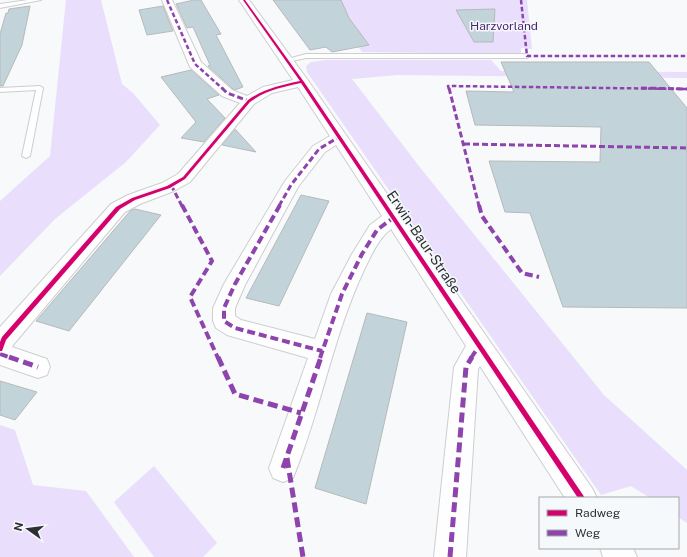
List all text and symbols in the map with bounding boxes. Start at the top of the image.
park label: Harzvorland [470,19,538,33]
street label: Erwin-Baur-Straße [384,187,464,297]
legend [539,497,679,549]
text: Radweg [575,506,620,520]
north arrow [8,509,48,549]
text: N [11,521,25,532]
text: Weg [575,526,600,540]

